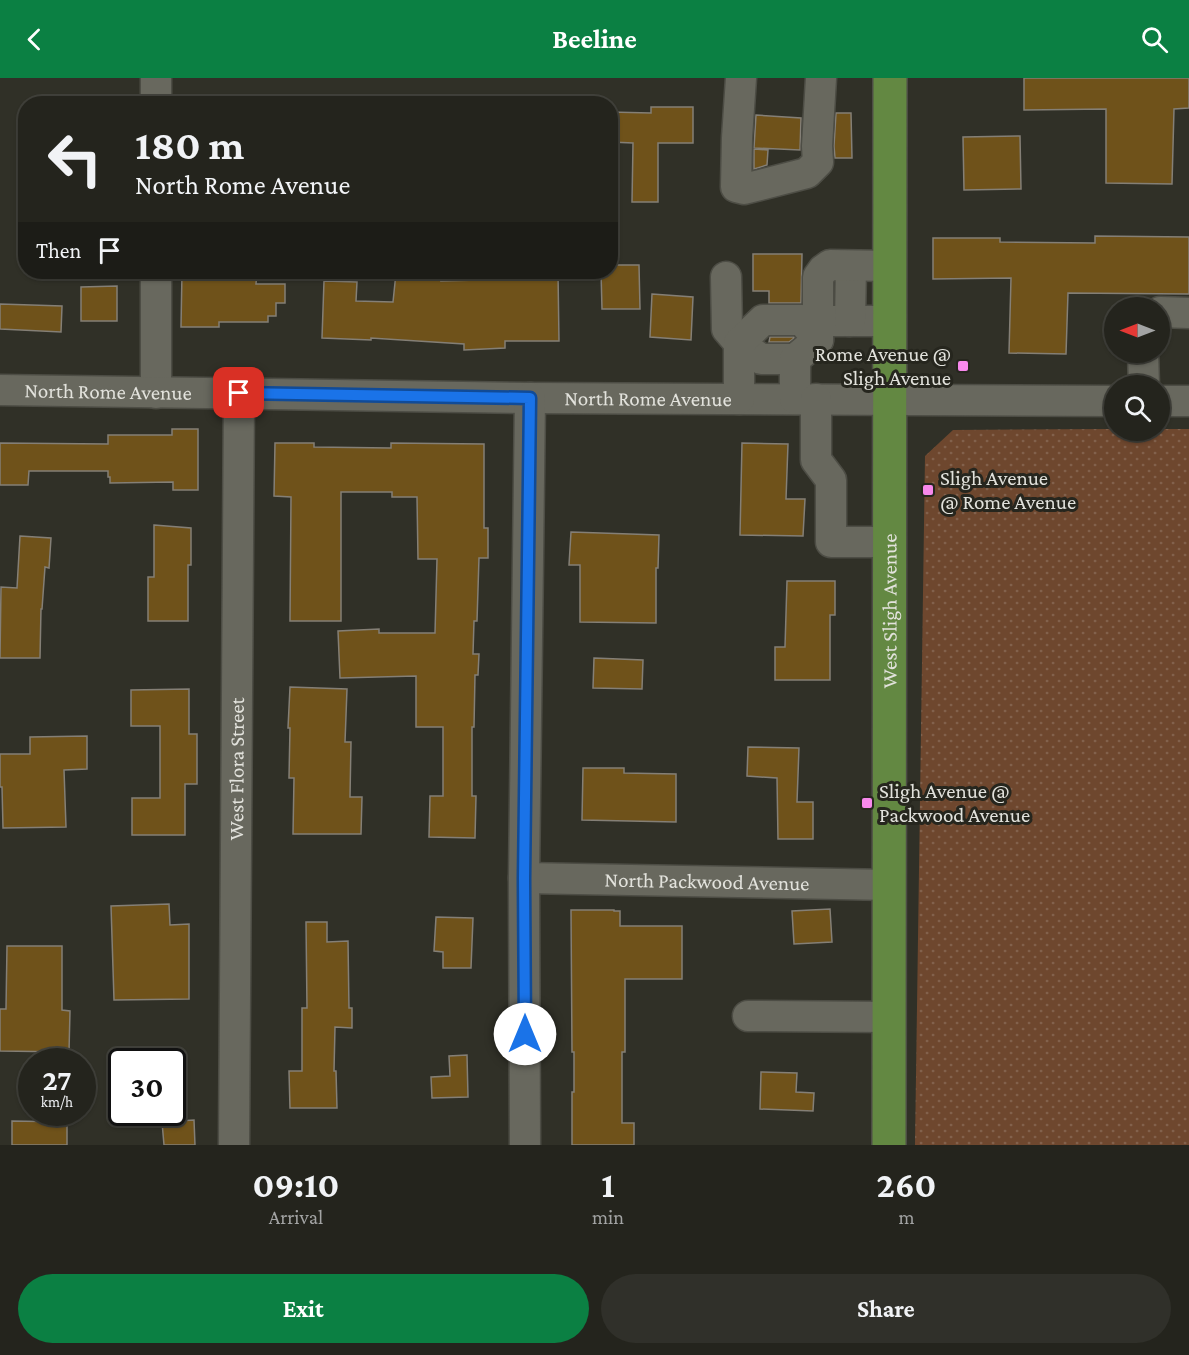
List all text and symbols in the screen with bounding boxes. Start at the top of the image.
icon: back [18,23,51,56]
icon: search [1138,23,1171,56]
text: Beeline [552,24,637,54]
icon: left [36,120,114,198]
text: 180 m [135,121,244,168]
text: North Rome Avenue [135,170,350,200]
icon: arrive [93,234,126,267]
text: Then [36,238,81,263]
north arrow [1104,297,1170,363]
map controls [1104,297,1170,441]
place label: Rome Avenue @ Sligh Avenue [815,342,951,390]
marker: Rome Avenue @ Sligh Avenue [956,359,970,373]
pin [213,367,264,418]
button: search [1104,375,1170,441]
icon: arrive [222,376,255,409]
street label: North Rome Avenue [24,378,192,405]
street label: North Rome Avenue [564,386,732,411]
place label: Sligh Avenue @ Rome Avenue [940,466,1076,514]
marker: Sligh Avenue @ Rome Avenue [921,483,935,497]
street label: West Sligh Avenue [877,534,902,688]
street label: West Flora Street [224,696,249,841]
place label: Sligh Avenue @ Packwood Avenue [879,779,1030,827]
marker: Sligh Avenue @ Packwood Avenue [860,796,874,810]
street label: North Packwood Avenue [604,868,810,895]
position arrow [493,1002,557,1066]
speed limit sign: 30 [108,1048,186,1126]
text: 27 [42,1063,72,1096]
text: km/h [41,1094,73,1110]
text: 09:10 [253,1165,339,1205]
text: 1 [601,1165,615,1205]
text: 260 [877,1165,936,1205]
text: Arrival [269,1206,323,1228]
text: min [592,1206,624,1228]
text: m [898,1206,915,1228]
button: Exit [18,1274,589,1343]
button: Share [601,1274,1171,1343]

